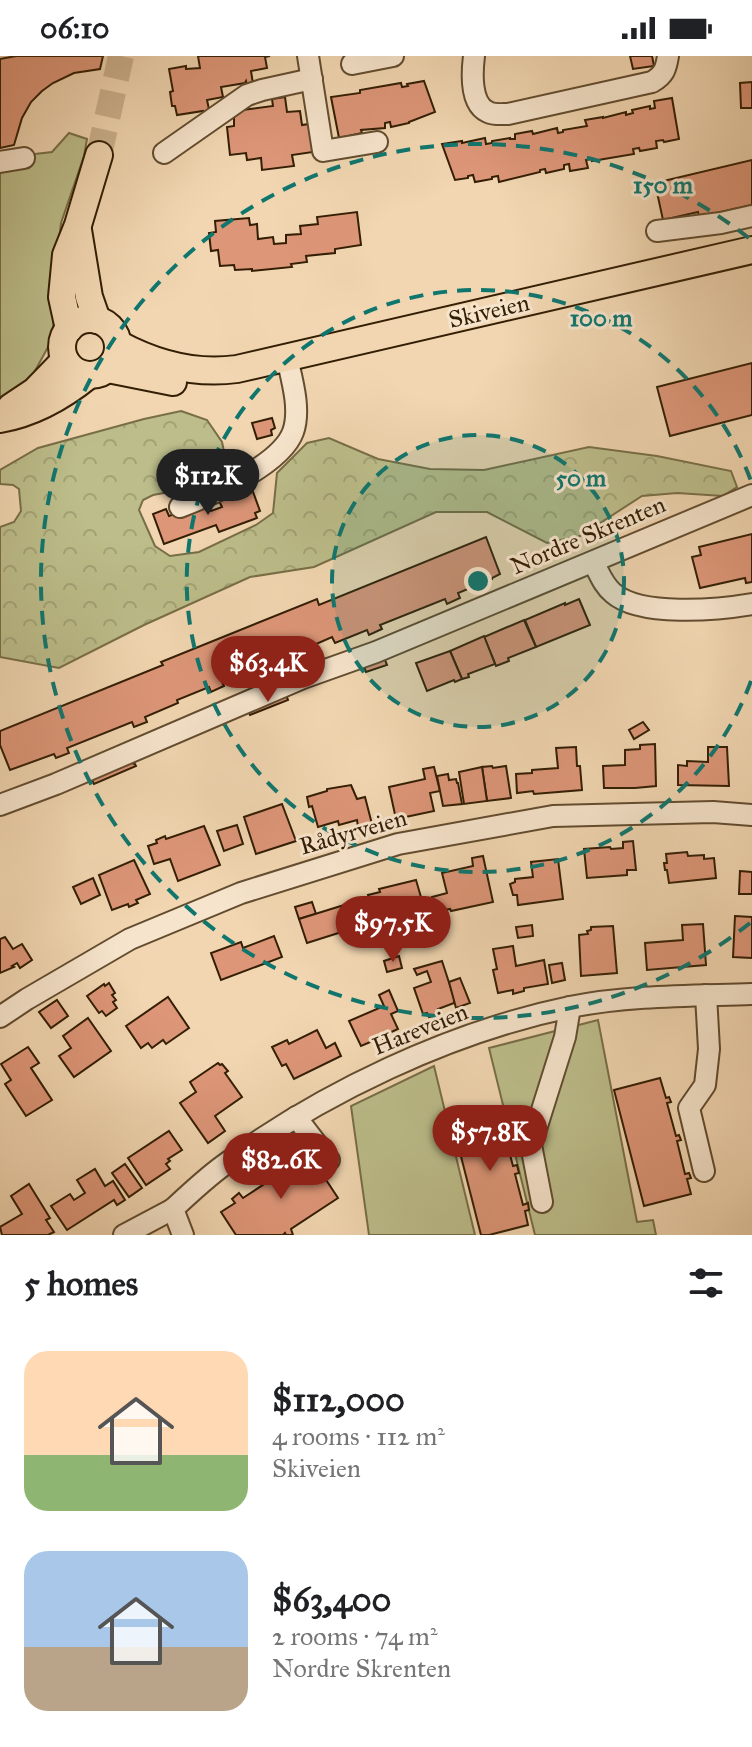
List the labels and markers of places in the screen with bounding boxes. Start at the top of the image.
pin: $112K [152,449,264,517]
centre of rings [464,567,492,595]
pin: $63.4K [203,636,333,704]
pin: $97.5K [328,896,458,964]
pin: $57.8K [425,1105,555,1173]
pin: $82.6K [216,1133,346,1201]

